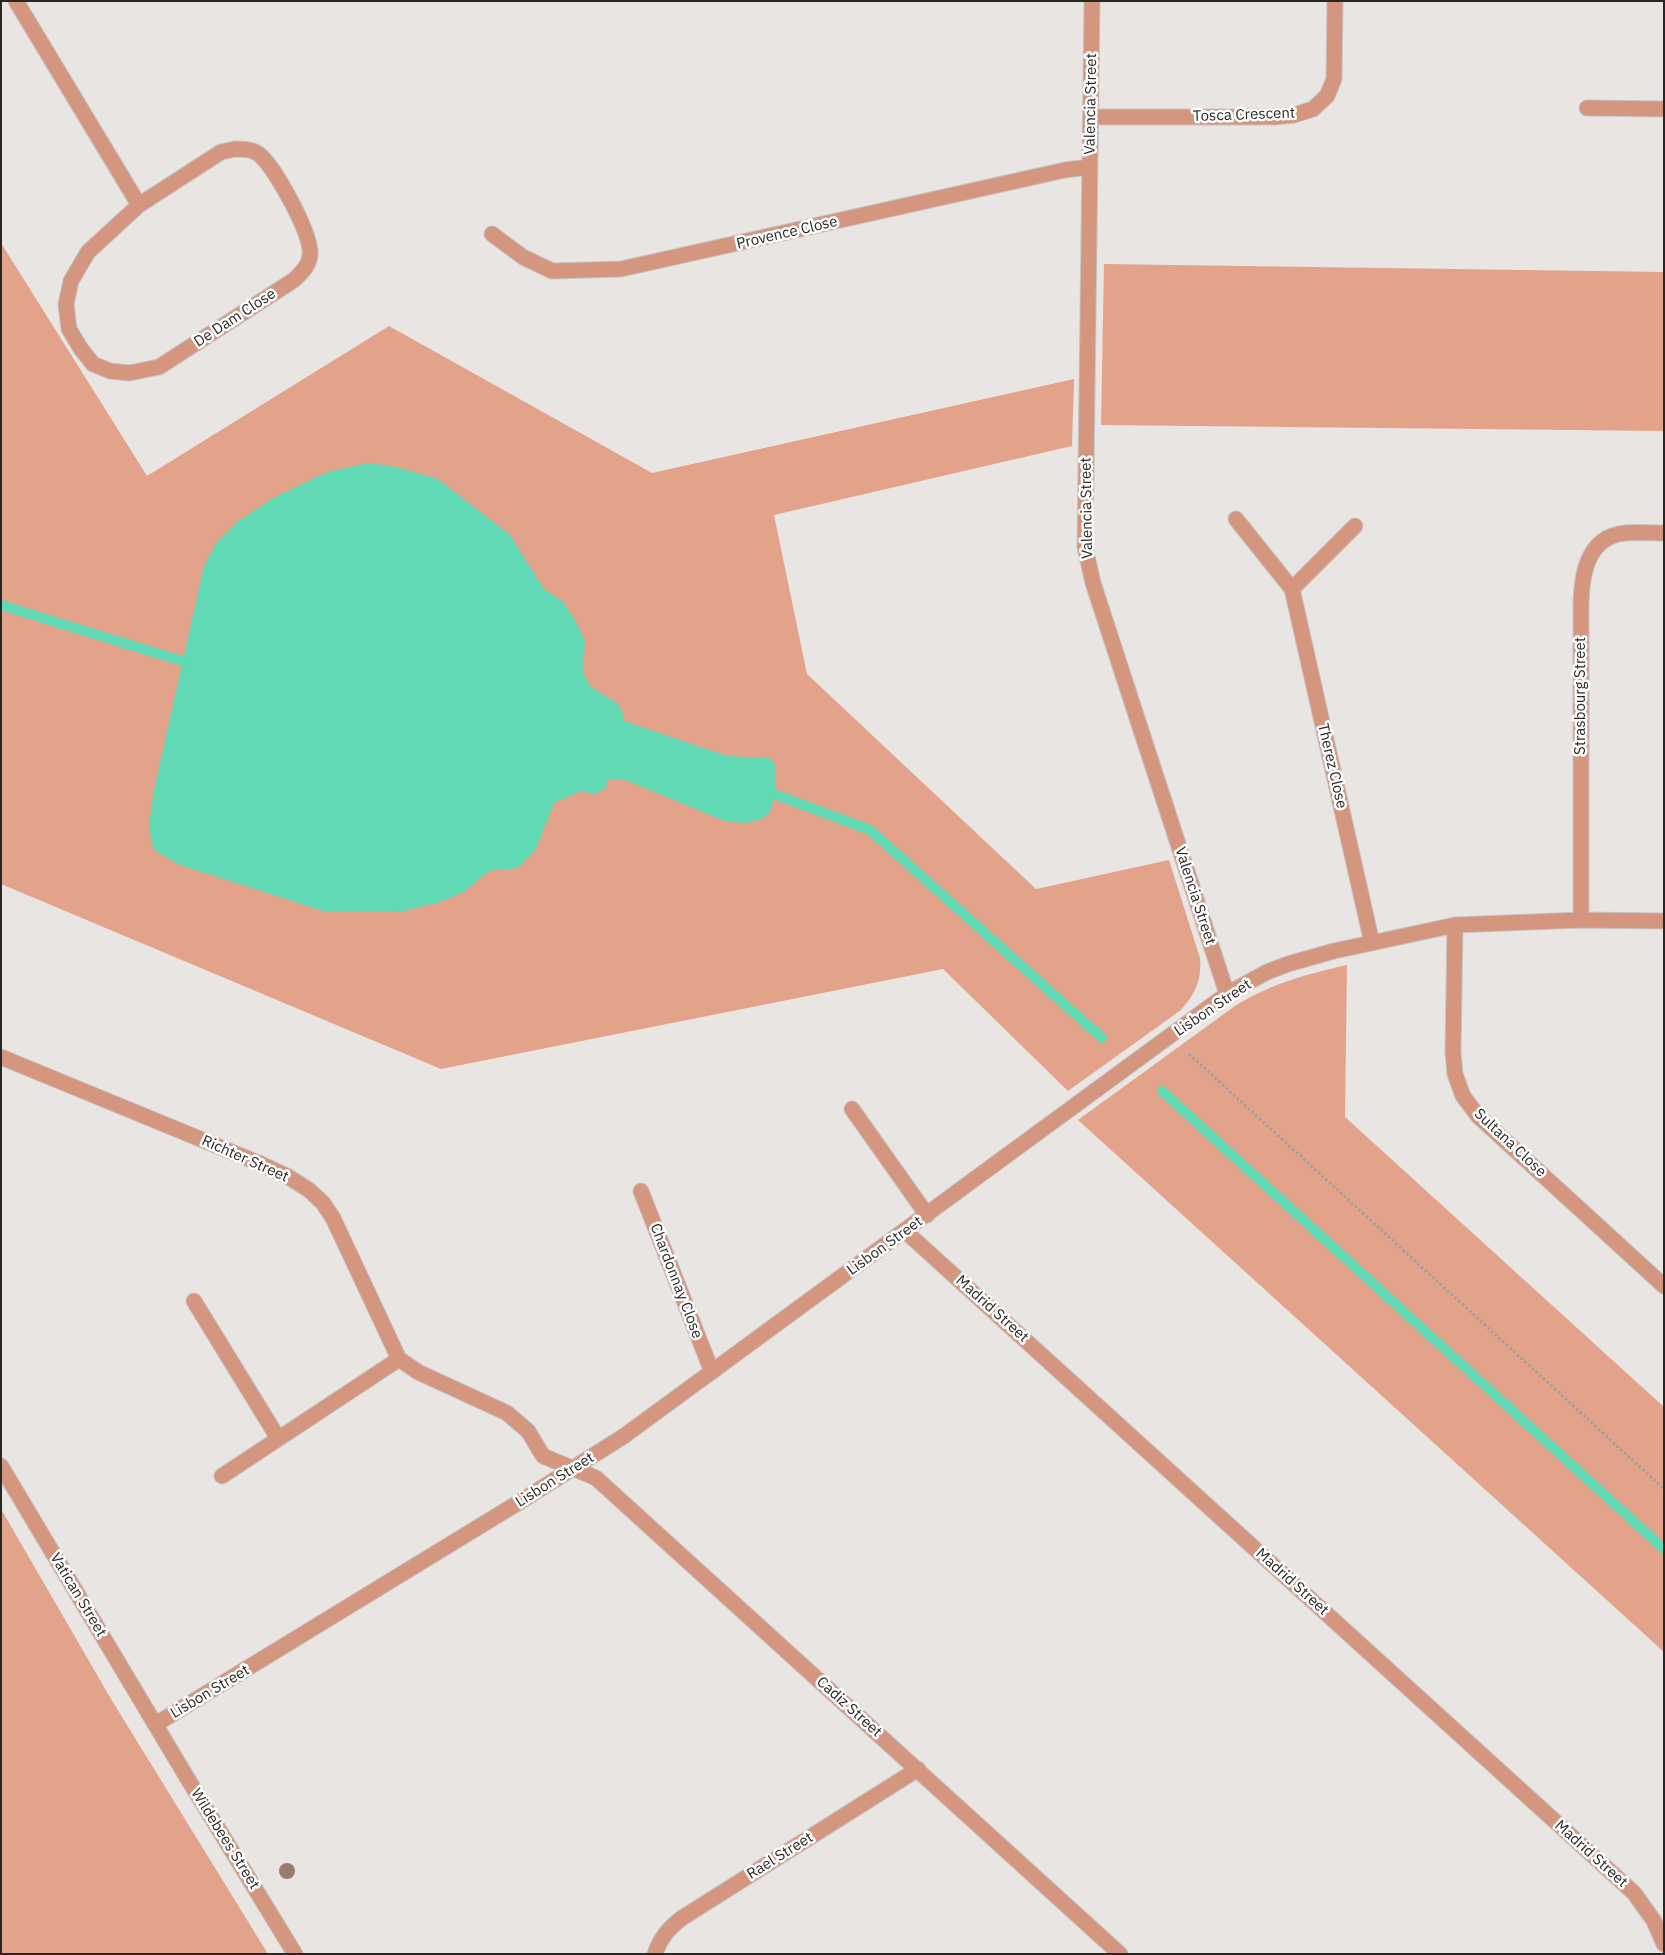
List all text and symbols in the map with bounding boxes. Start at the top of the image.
street label: Valencia Street [1081,53,1101,155]
street label: Tosca Crescent [1193,104,1295,126]
street label: Provence Close [735,213,839,253]
street label: De Dam Close [191,285,279,351]
street label: Valencia Street [1077,457,1097,559]
street label: Strasbourg Street [1572,637,1590,755]
street label: Therez Close [1313,722,1351,810]
street label: Valencia Street [1171,845,1219,947]
street label: Lisbon Street [1171,976,1255,1040]
street label: Sultana Close [1470,1105,1550,1181]
street label: Richter Street [199,1132,291,1186]
street label: Lisbon Street [844,1213,926,1279]
street label: Chardonnay Close [646,1221,706,1341]
street label: Madrid Street [952,1272,1032,1346]
street label: Lisbon Street [513,1449,597,1511]
street label: Madrid Street [1252,1545,1332,1619]
street label: Vatican Street [46,1550,110,1640]
street label: Lisbon Street [167,1661,253,1723]
street label: Cadiz Street [813,1673,885,1741]
street label: Wildebees Street [187,1785,263,1893]
street label: Madrid Street [1551,1817,1631,1891]
street label: Rael Street [744,1829,816,1883]

